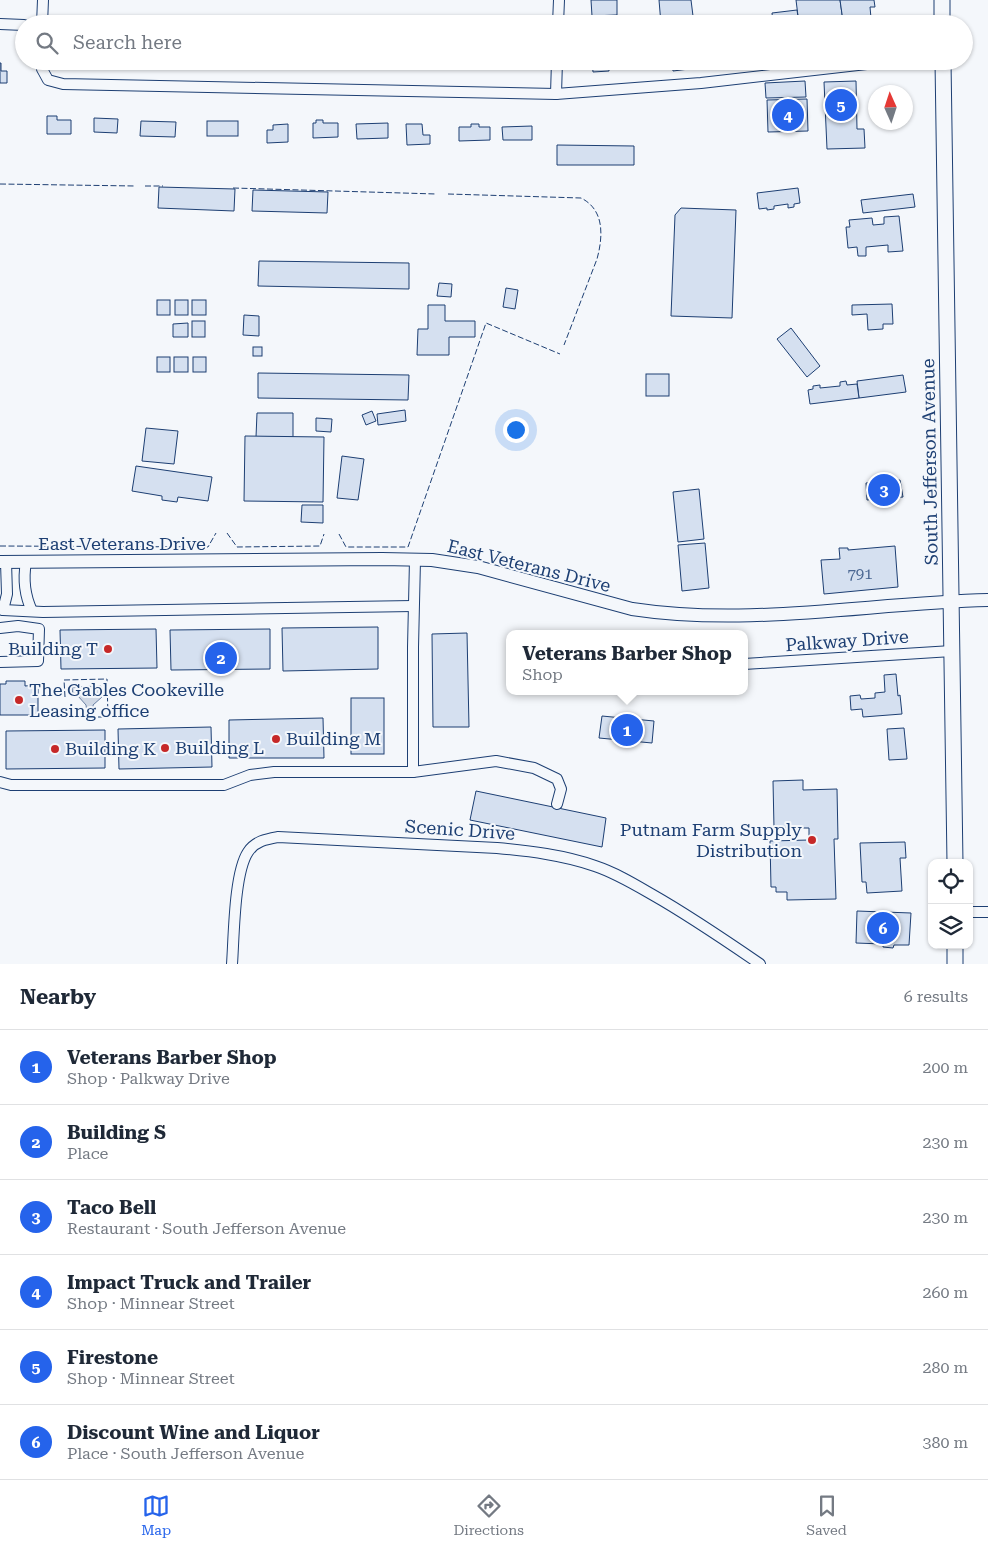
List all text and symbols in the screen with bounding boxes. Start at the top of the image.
search box [15,15,973,70]
icon: search [33,29,61,57]
text: Search here [73,31,182,54]
north arrow [868,85,913,130]
pin: 5 [825,86,857,124]
pin: 4 [772,96,804,134]
street label: South Jefferson Avenue [917,358,942,566]
your location [503,417,529,443]
pin: 3 [868,471,900,509]
street label: East Veterans Drive [38,533,206,554]
street label: East Veterans Drive [445,535,613,596]
house number: 791 [847,565,873,583]
street label: Palkway Drive [785,626,910,655]
popup [506,630,748,695]
place label: Building T [8,638,98,659]
pin: 2 [205,639,237,677]
text: Veterans Barber Shop [522,642,732,665]
marker: Building T [102,643,114,655]
text: Shop [522,665,563,684]
place label: The Gables Cookeville Leasing office [29,679,224,721]
marker: The Gables Cookeville Leasing office [13,694,25,706]
pin: 1 [611,711,643,749]
place label: Building M [286,728,381,749]
marker: Building M [270,733,282,745]
place label: Building L [175,737,264,758]
place label: Building K [65,738,156,759]
marker: Building L [159,742,171,754]
marker: Building K [49,743,61,755]
street label: Scenic Drive [404,815,516,844]
place label: Putnam Farm Supply Distribution [620,819,802,861]
marker: Putnam Farm Supply Distribution [806,834,818,846]
map controls [928,859,973,949]
button: locate [928,859,973,904]
button: layers [928,904,973,949]
pin: 6 [867,909,899,947]
text: Nearby [20,985,96,1009]
text: 6 results [904,987,968,1006]
text: Veterans Barber Shop [67,1046,277,1069]
text: 1 [32,1058,40,1077]
text: 200 m [922,1058,968,1077]
text: Shop · Palkway Drive [67,1069,230,1088]
text: Building S [67,1121,166,1144]
text: 2 [32,1133,40,1152]
text: 230 m [922,1133,968,1152]
text: Place [67,1144,108,1163]
text: Taco Bell [67,1196,156,1219]
text: 3 [32,1208,40,1227]
text: 230 m [922,1208,968,1227]
text: Restaurant · South Jefferson Avenue [67,1219,346,1238]
text: Impact Truck and Trailer [67,1271,311,1294]
text: 4 [32,1283,40,1302]
text: 260 m [922,1283,968,1302]
text: Shop · Minnear Street [67,1294,235,1313]
text: Firestone [67,1346,158,1369]
text: 5 [32,1358,40,1377]
text: 280 m [922,1358,968,1377]
text: Shop · Minnear Street [67,1369,235,1388]
text: Discount Wine and Liquor [67,1421,320,1444]
text: 6 [32,1433,40,1452]
text: 380 m [922,1433,968,1452]
text: Place · South Jefferson Avenue [67,1444,304,1463]
tab: Map [141,1492,171,1538]
tab: Directions [453,1492,524,1538]
tab: Saved [806,1492,847,1538]

